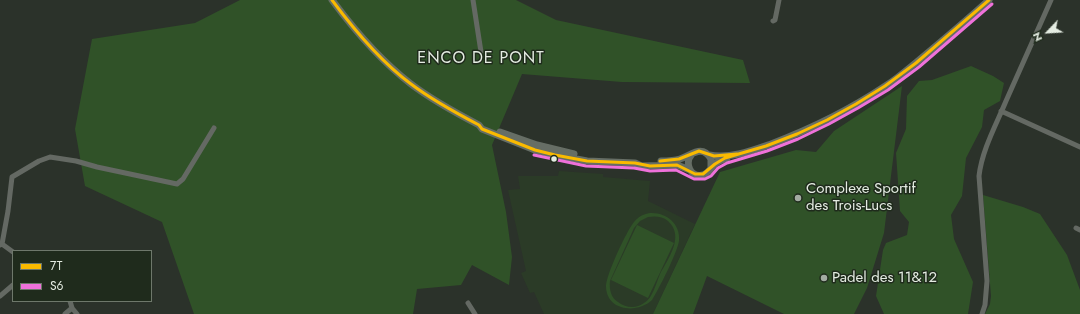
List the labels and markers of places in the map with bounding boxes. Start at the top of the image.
unlabelled marker [549,154,559,164]
place label: Complexe Sportif des Trois-Lucs [806,180,916,215]
marker: Complexe Sportif des Trois-Lucs [793,193,803,203]
place label: Padel des 11&12 [832,269,937,287]
marker: Padel des 11&12 [819,273,829,283]

